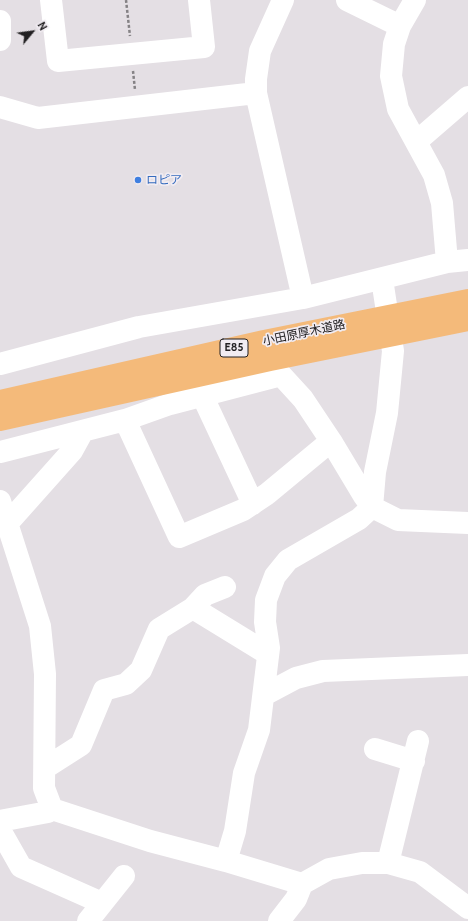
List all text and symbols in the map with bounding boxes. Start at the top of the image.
north arrow [12,12,52,52]
text: N [34,19,51,33]
place label: ロピア [146,173,182,187]
marker: ロピア [133,175,143,185]
street label: 小田原厚木道路 [261,317,347,349]
road number: E85 [220,339,248,357]

